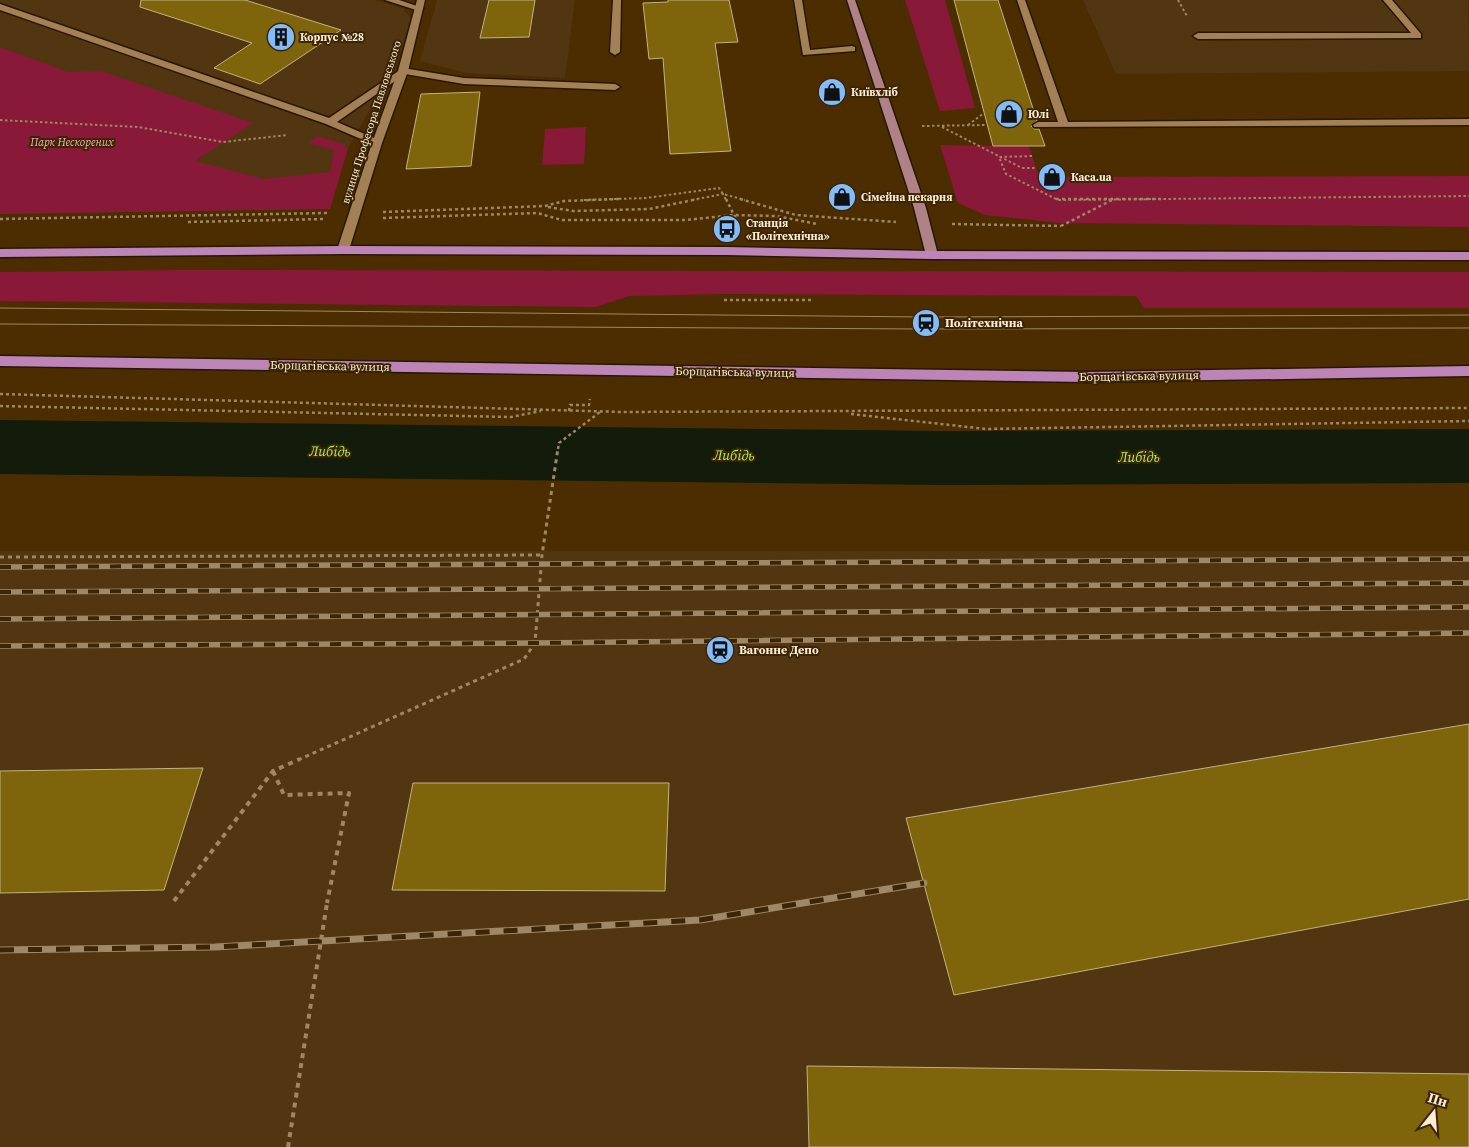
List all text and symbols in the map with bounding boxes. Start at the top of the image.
building icon: Корпус №28 [266,22,296,52]
place label: Корпус №28 [300,30,364,45]
street label: вулиця Професора Павловського [338,39,405,206]
shop icon: Київхліб [817,77,847,107]
place label: Київхліб [851,85,898,100]
shop icon: Юлі [994,99,1024,129]
place label: Юлі [1028,107,1049,122]
park label: Парк Нескорених [29,135,114,150]
shop icon: Каса.ua [1037,162,1067,192]
place label: Каса.ua [1071,170,1112,185]
shop icon: Сімейна пекарня [827,182,857,212]
place label: Сімейна пекарня [861,190,952,205]
bus stop icon: Станція «Політехнічна» [712,214,742,244]
place label: Станція «Політехнічна» [746,216,830,244]
station icon: Політехнічна [911,308,941,338]
place label: Політехнічна [945,315,1024,331]
street label: Борщагівська вулиця [270,357,390,375]
street label: Борщагівська вулиця [675,363,795,381]
street label: Борщагівська вулиця [1079,367,1199,385]
water label: Либідь [308,441,351,461]
water label: Либідь [712,445,755,465]
water label: Либідь [1117,447,1160,467]
station icon: Вагонне Депо [705,635,735,665]
place label: Вагонне Депо [739,642,819,658]
north arrow [1409,1087,1459,1137]
text: Пн [1426,1087,1450,1112]

